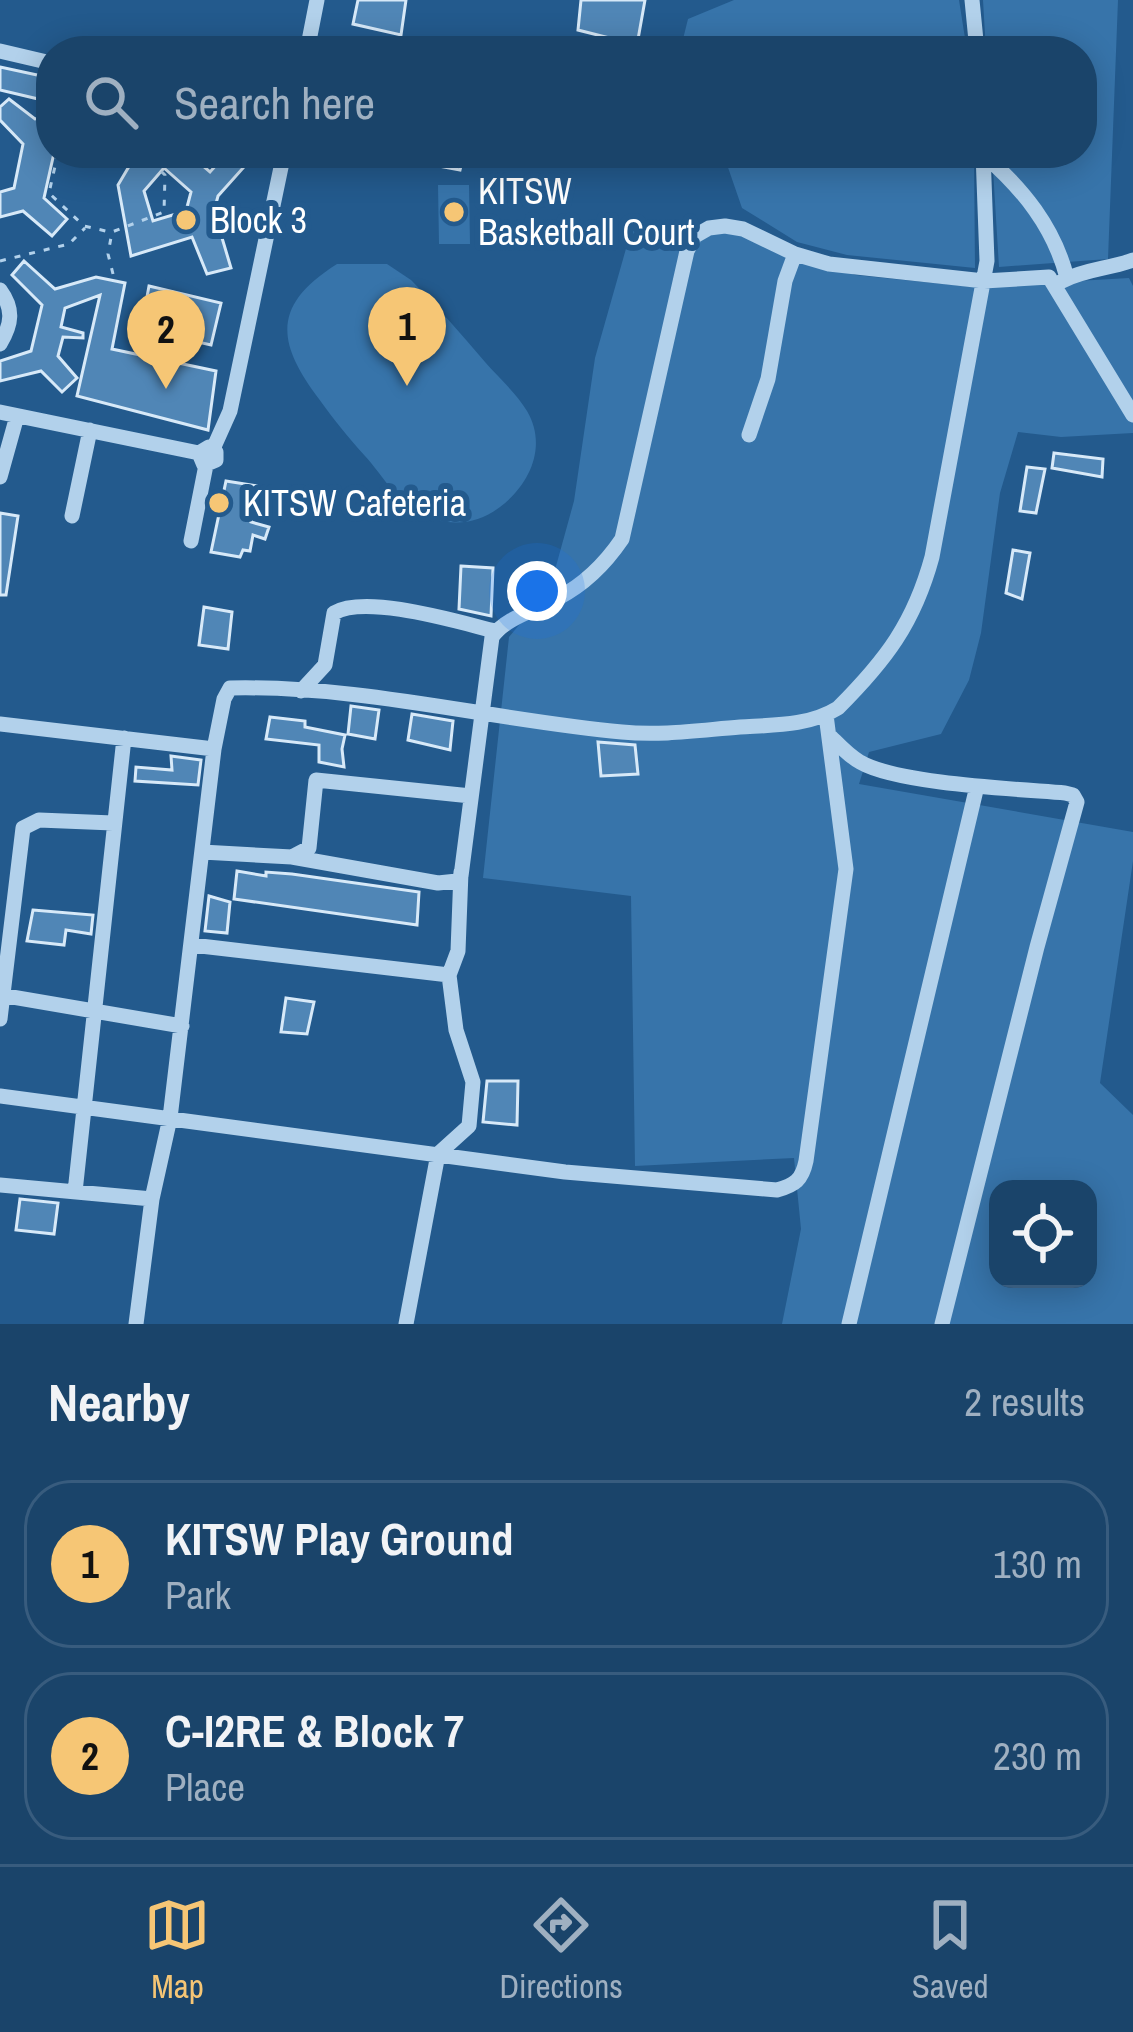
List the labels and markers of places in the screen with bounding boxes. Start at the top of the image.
place label: KITSW Basketball Court [478,167,695,256]
place label: Block 3 [210,196,307,244]
marker: KITSW Basketball Court [441,199,467,225]
marker: Block 3 [173,207,199,233]
pin: 1 [368,287,446,386]
pin: 2 [127,290,205,389]
place label: KITSW Cafeteria [243,479,466,527]
marker: KITSW Cafeteria [206,490,232,516]

